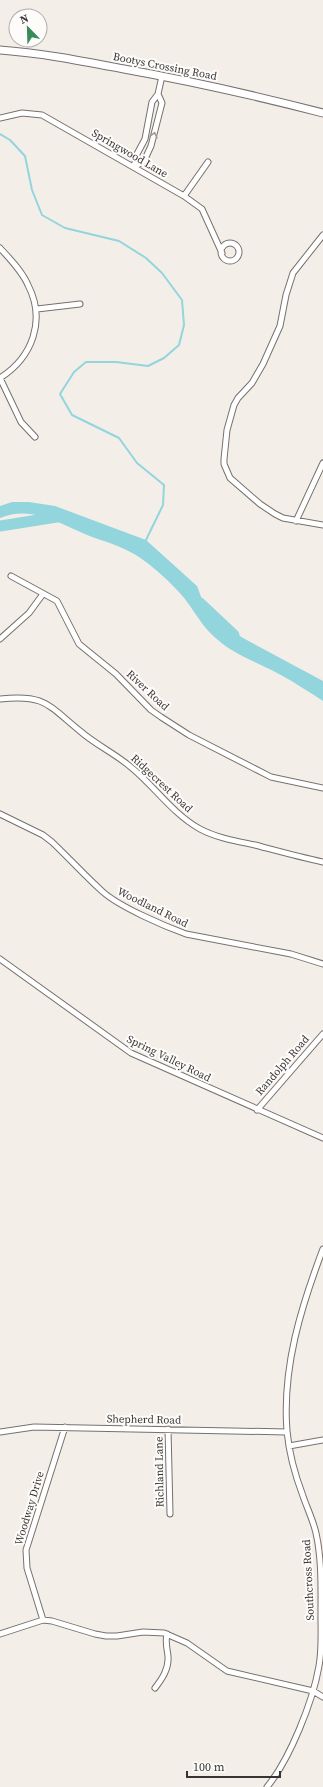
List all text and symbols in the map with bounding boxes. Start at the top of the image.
north arrow [8,8,48,48]
text: N [18,11,31,28]
street label: Bootys Crossing Road [112,49,219,84]
street label: Springwood Lane [89,126,171,182]
one-way arrow [149,132,157,138]
street label: River Road [123,667,173,715]
street label: Ridgecrest Road [128,751,196,816]
street label: Woodland Road [115,884,191,931]
street label: Spring Valley Road [124,1032,214,1086]
street label: Randolph Road [252,1032,313,1099]
street label: Shepherd Road [107,1411,182,1428]
street label: Richland Lane [151,1436,168,1508]
street label: Woodway Drive [11,1469,48,1547]
street label: Southcross Road [299,1538,318,1621]
scale bar [187,1753,280,1779]
text: 100 m [193,1759,225,1775]

